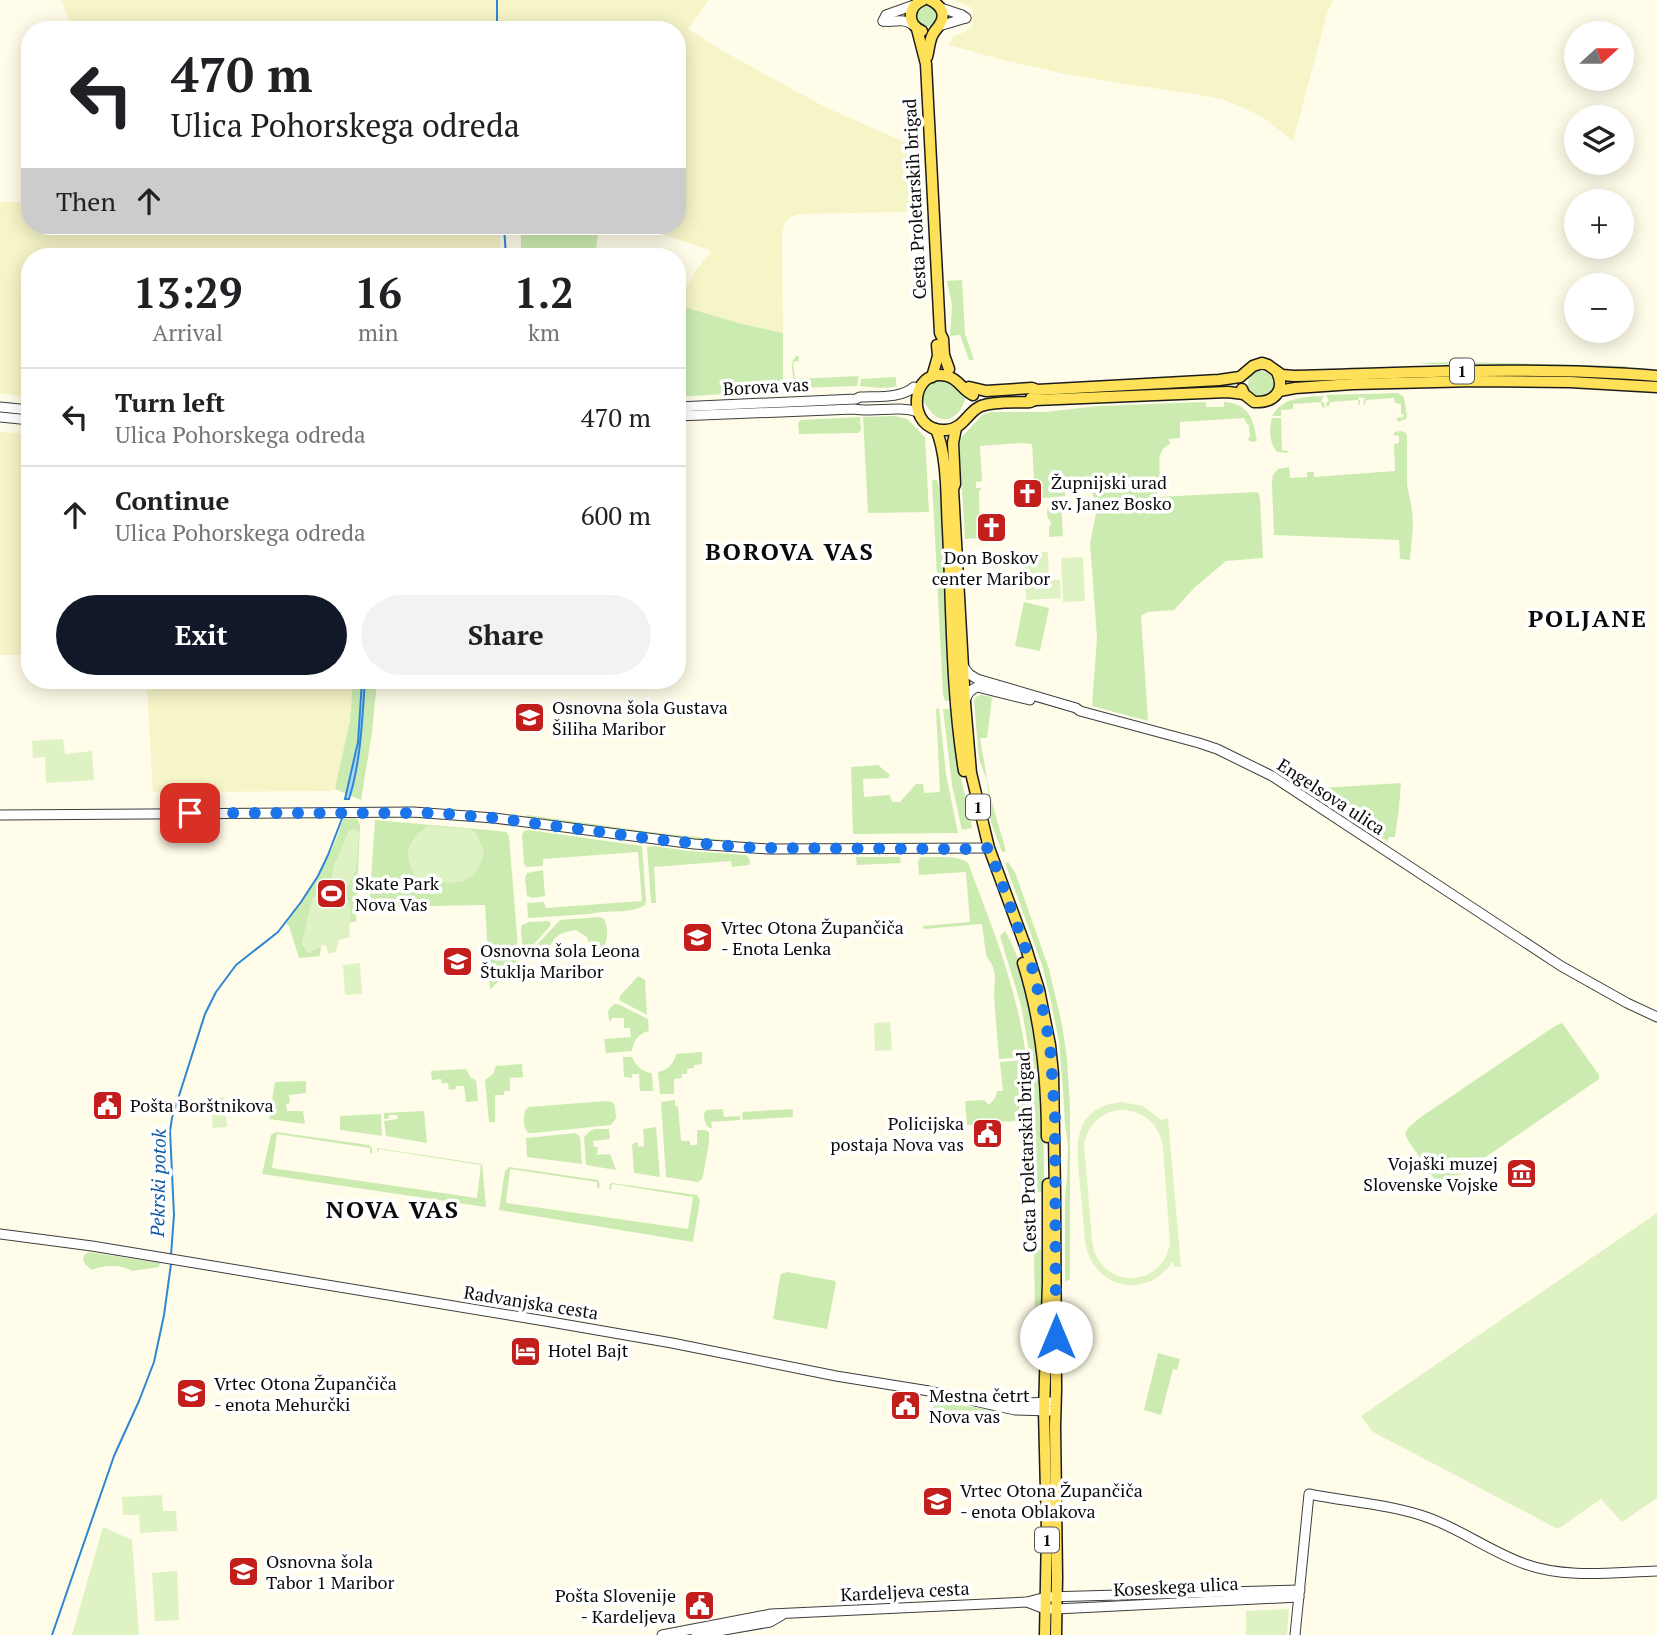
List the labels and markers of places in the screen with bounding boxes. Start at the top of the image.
place label: Župnijski urad sv. Janez Bosko [1051,470,1172,515]
church icon: Župnijski urad sv. Janez Bosko [1011,476,1045,510]
church icon: Don Boskov center Maribor [974,511,1008,545]
place label: Don Boskov center Maribor [932,545,1050,590]
place label: Osnovna šola Gustava Šiliha Maribor [552,695,728,740]
school or university icon: Osnovna šola Gustava Šiliha Maribor [512,701,546,735]
pin [160,783,220,843]
place label: Skate Park Nova Vas [355,871,440,916]
sports icon: Skate Park Nova Vas [315,877,349,911]
place label: Vrtec Otona Župančiča - Enota Lenka [721,915,904,960]
school or university icon: Vrtec Otona Župančiča - Enota Lenka [681,921,715,955]
place label: Osnovna šola Leona Štuklja Maribor [480,938,640,983]
school or university icon: Osnovna šola Leona Štuklja Maribor [440,944,474,978]
public building icon: Pošta Borštnikova [90,1089,124,1123]
place label: Pošta Borštnikova [130,1093,274,1117]
place label: Policijska postaja Nova vas [830,1111,964,1156]
public building icon: Policijska postaja Nova vas [970,1117,1004,1151]
place label: Vojaški muzej Slovenske Vojske [1363,1151,1498,1196]
museum icon: Vojaški muzej Slovenske Vojske [1504,1157,1538,1191]
hotel icon: Hotel Bajt [508,1334,542,1368]
place label: Hotel Bajt [548,1338,629,1362]
place label: Vrtec Otona Župančiča - enota Mehurčki [214,1371,397,1416]
school or university icon: Vrtec Otona Župančiča - enota Mehurčki [174,1377,208,1411]
place label: Mestna četrt Nova vas [929,1383,1030,1428]
public building icon: Mestna četrt Nova vas [889,1389,923,1423]
place label: Vrtec Otona Župančiča - enota Oblakova [960,1478,1143,1523]
school or university icon: Vrtec Otona Župančiča - enota Oblakova [920,1484,954,1518]
place label: Osnovna šola Tabor 1 Maribor [266,1549,394,1594]
school or university icon: Osnovna šola Tabor 1 Maribor [226,1555,260,1589]
place label: Pošta Slovenije - Kardeljeva [555,1583,676,1628]
public building icon: Pošta Slovenije - Kardeljeva [682,1589,716,1623]

